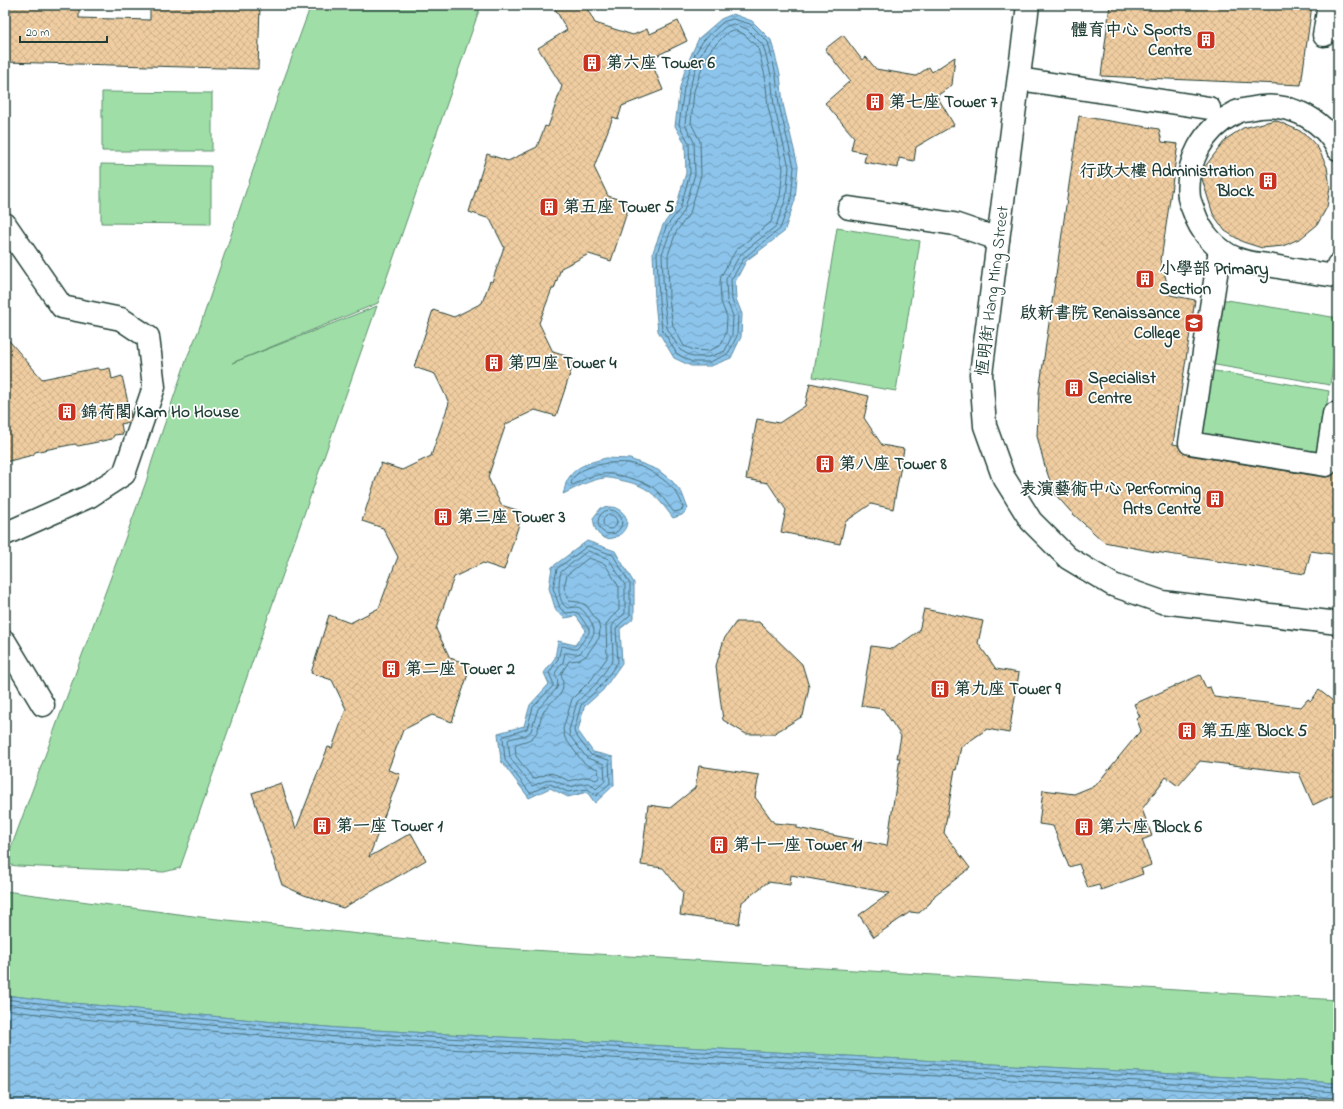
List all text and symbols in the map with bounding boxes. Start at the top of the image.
scale bar [20,18,107,44]
place label: 體育中心 Sports Centre [1071,18,1193,63]
text: 20 m [26,24,49,42]
building icon: 體育中心 Sports Centre [1195,29,1217,51]
place label: 第六座 Tower 6 [606,51,715,76]
building icon: 第六座 Tower 6 [581,52,603,74]
place label: 第七座 Tower 7 [889,90,998,115]
building icon: 第七座 Tower 7 [864,91,886,113]
place label: 行政大樓 Administration Block [1079,159,1255,204]
building icon: 行政大樓 Administration Block [1257,170,1279,192]
place label: 第五座 Tower 5 [563,195,674,220]
building icon: 第五座 Tower 5 [538,196,560,218]
street label: 恆明街 Hang Ming Street [970,204,1018,378]
place label: 小學部 Primary Section [1159,257,1269,302]
building icon: 小學部 Primary Section [1134,268,1156,290]
place label: 啟新書院 Renaissance College [1020,301,1181,348]
school or university icon: 啟新書院 Renaissance College [1183,312,1205,334]
place label: 第四座 Tower 4 [508,351,617,376]
building icon: 第四座 Tower 4 [483,352,505,374]
place label: Specialist Centre [1088,366,1156,411]
building icon: Specialist Centre [1063,377,1085,399]
place label: 錦荷閣 Kam Ho House [81,400,240,425]
building icon: 錦荷閣 Kam Ho House [56,401,78,423]
place label: 第八座 Tower 8 [839,452,947,477]
building icon: 第八座 Tower 8 [814,453,836,475]
place label: 表演藝術中心 Performing Arts Centre [1020,477,1202,522]
building icon: 表演藝術中心 Performing Arts Centre [1204,488,1226,510]
place label: 第三座 Tower 3 [457,505,565,530]
building icon: 第三座 Tower 3 [432,506,454,528]
place label: 第二座 Tower 2 [405,657,515,682]
building icon: 第二座 Tower 2 [380,658,402,680]
place label: 第九座 Tower 9 [954,677,1061,702]
building icon: 第九座 Tower 9 [929,678,951,700]
place label: 第五座 Block 5 [1201,719,1308,744]
building icon: 第五座 Block 5 [1176,720,1198,742]
place label: 第一座 Tower 1 [336,814,443,839]
building icon: 第一座 Tower 1 [311,815,333,837]
place label: 第六座 Block 6 [1098,815,1203,840]
building icon: 第六座 Block 6 [1073,816,1095,838]
place label: 第十一座 Tower 11 [733,833,863,858]
building icon: 第十一座 Tower 11 [708,834,730,856]

